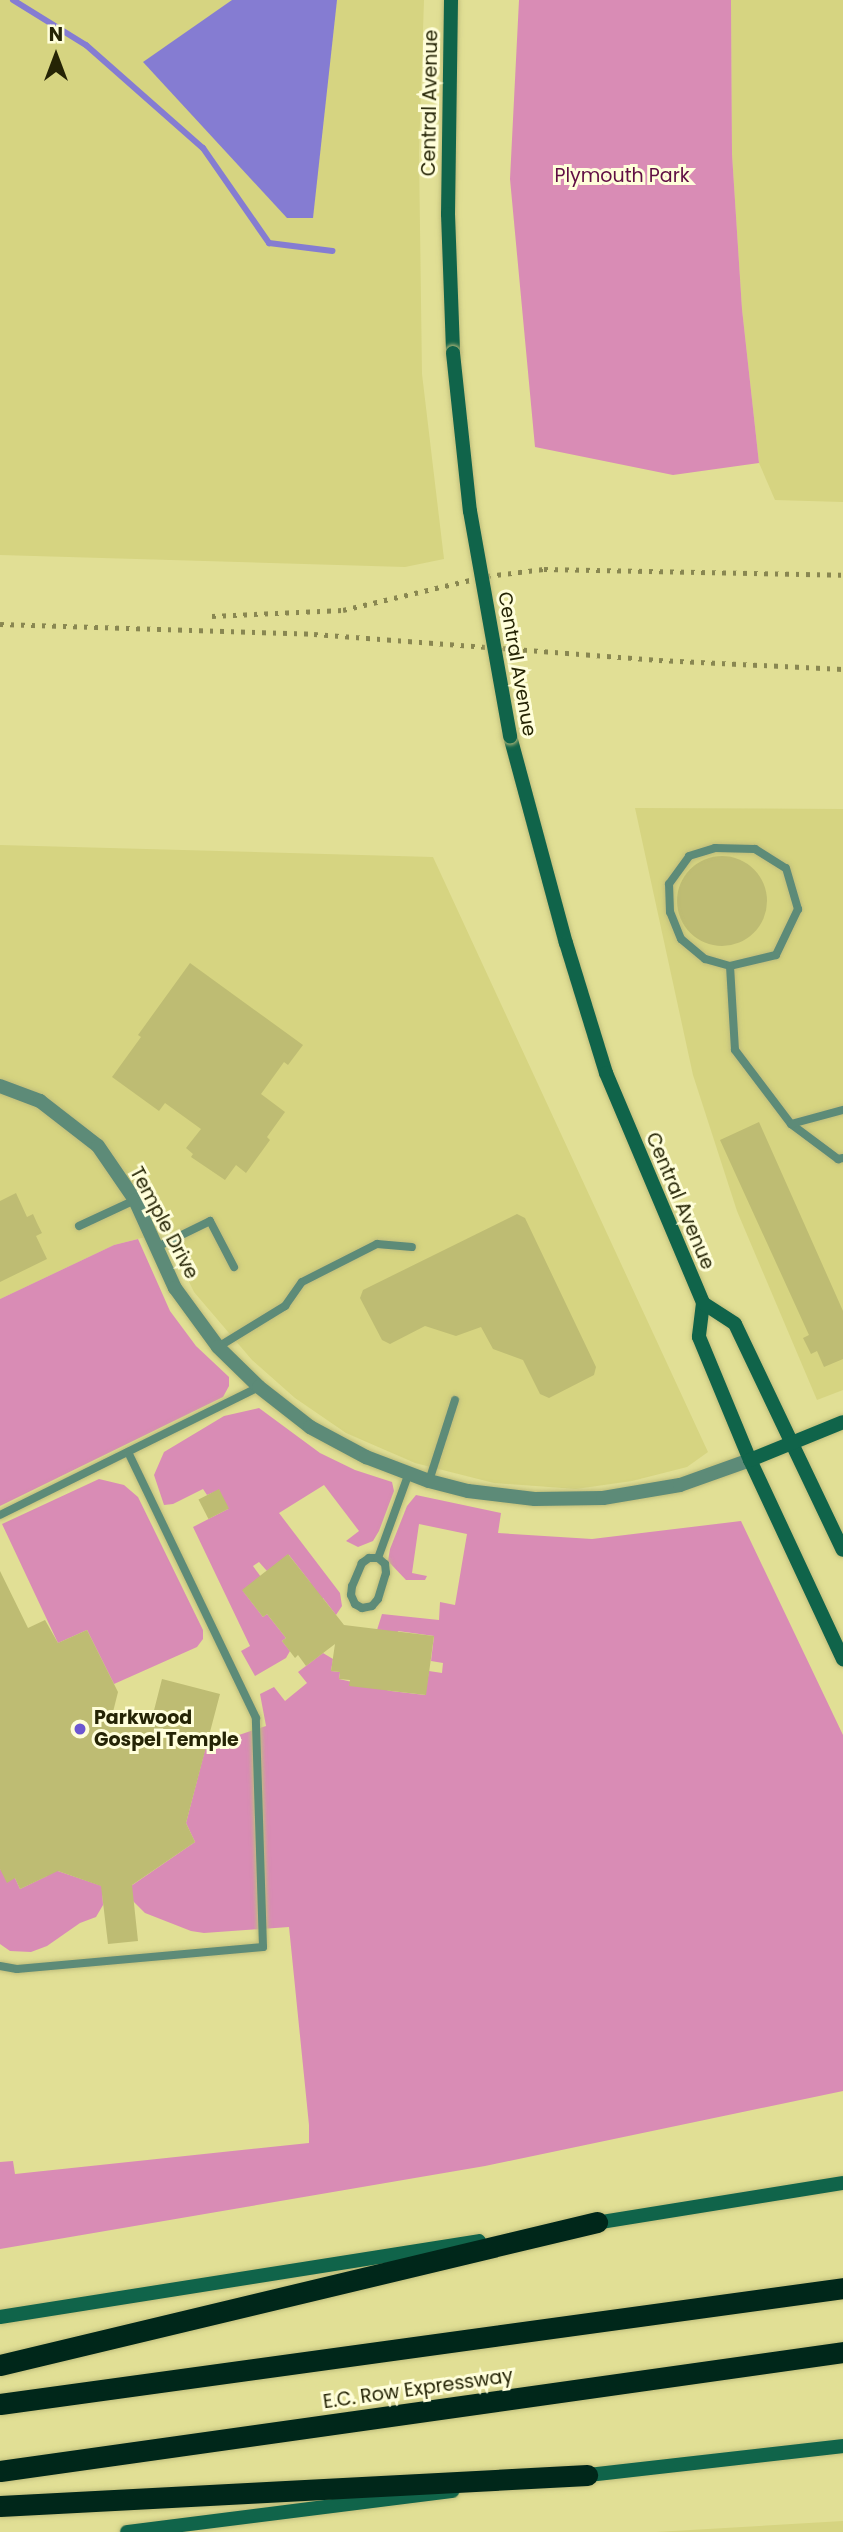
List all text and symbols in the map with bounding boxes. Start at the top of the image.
north arrow [21,21,91,91]
text: N [49,21,63,48]
street label: Central Avenue [417,30,443,176]
park label: Plymouth Park [554,165,690,187]
street label: Central Avenue [493,590,541,738]
street label: Central Avenue [641,1129,719,1273]
street label: Temple Drive [125,1163,203,1283]
place label: Parkwood Gospel Temple [94,1707,239,1751]
marker: Parkwood Gospel Temple [72,1721,88,1737]
street label: E.C. Row Expressway [322,2364,514,2414]

